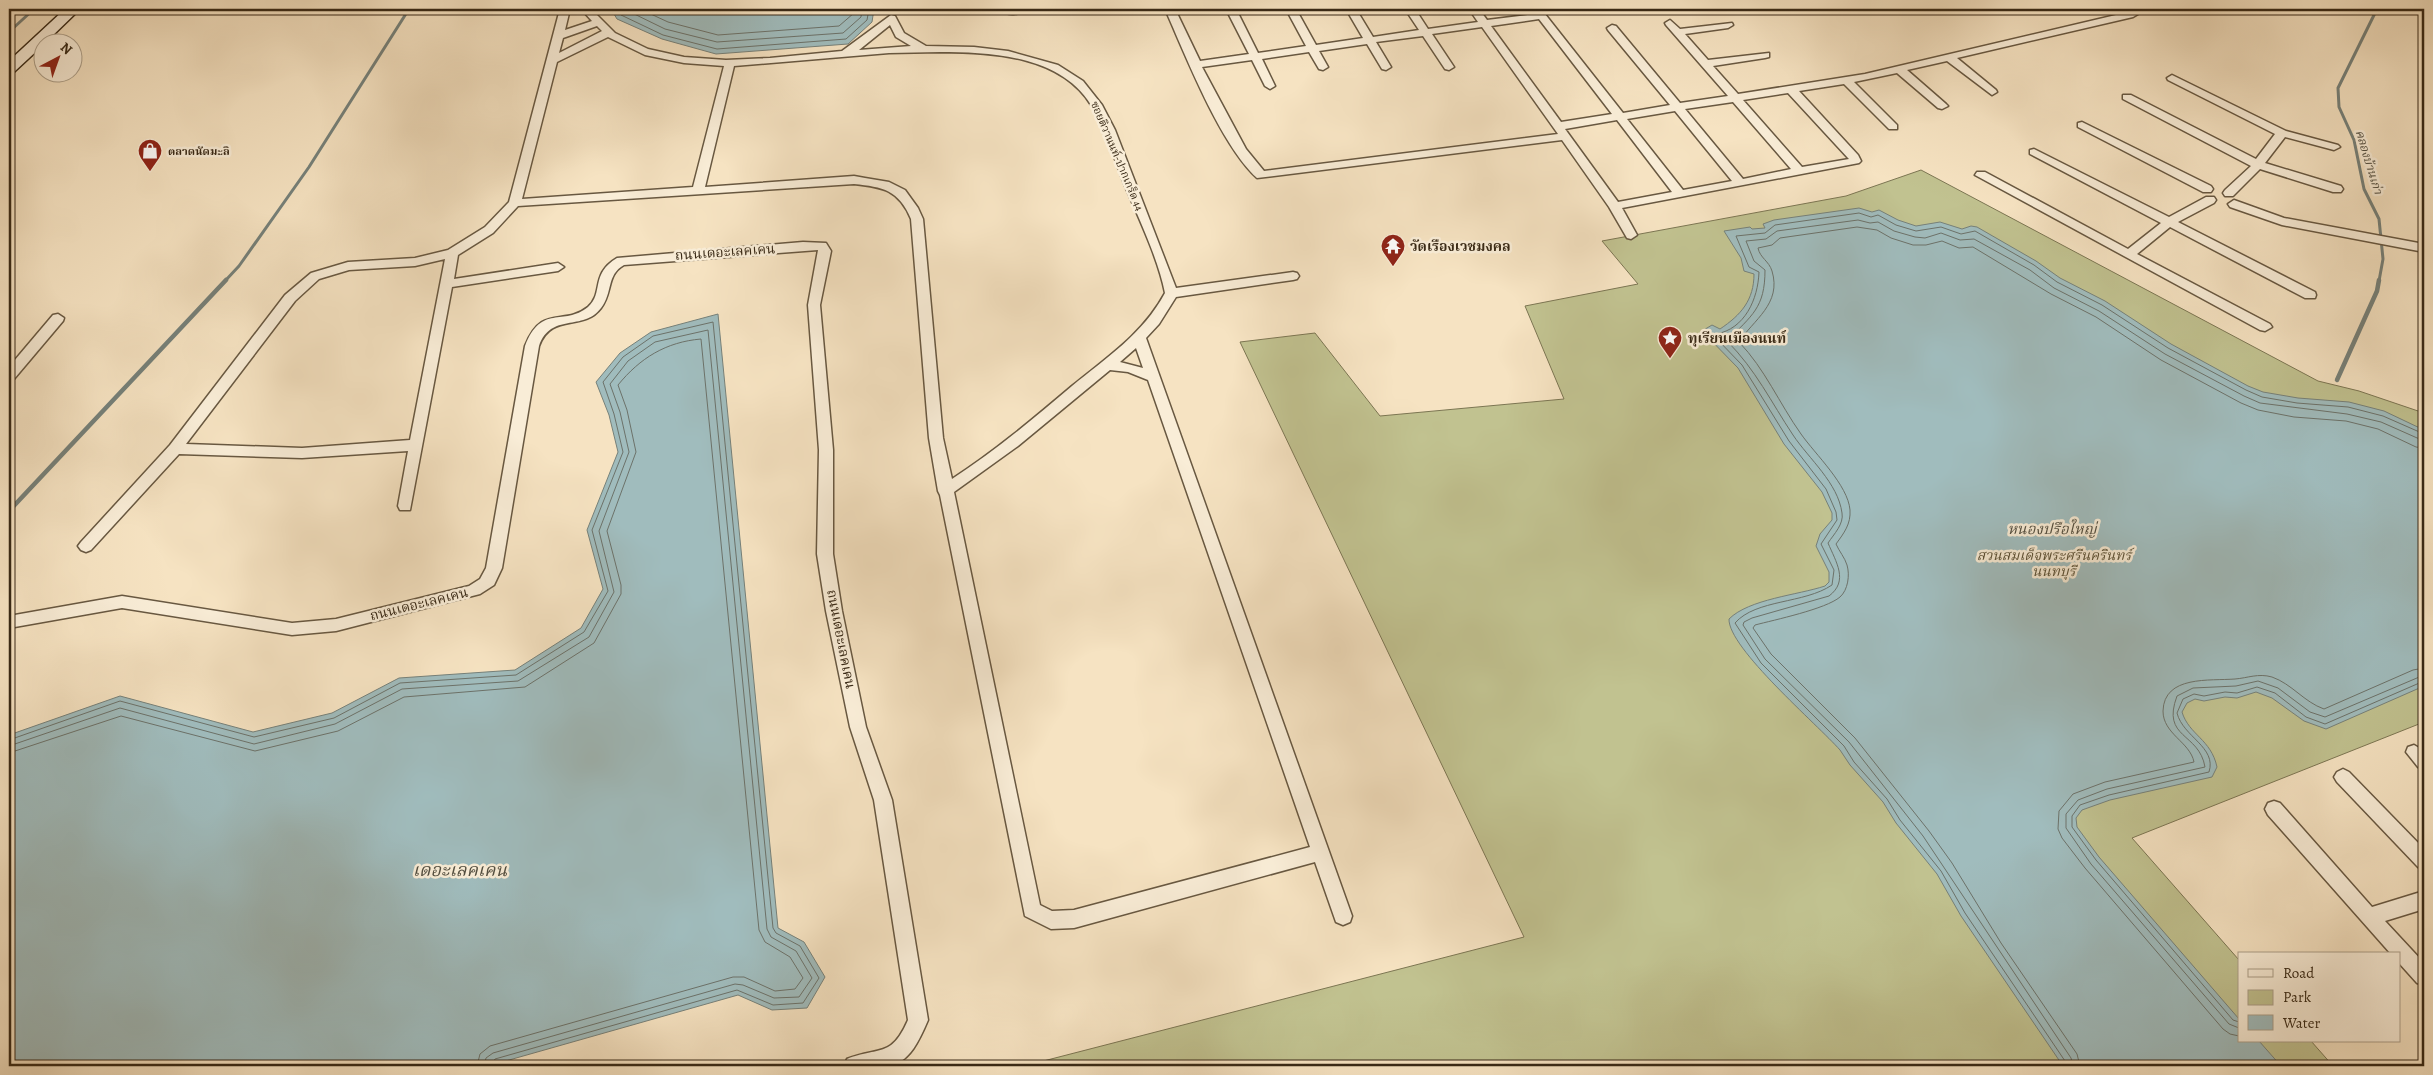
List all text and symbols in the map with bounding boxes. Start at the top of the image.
north arrow [32,32,82,82]
text: N [56,38,76,59]
street label: ซอยติวานนท์-ปากเกร็ด 44 [1087,99,1147,213]
water label: คลองบ้านเก่า [2352,128,2387,197]
shop icon: ตลาดนัดมะลิ [137,138,163,172]
place label: ตลาดนัดมะลิ [168,144,230,159]
temple icon: วัดเรืองเวชมงคล [1380,233,1406,267]
place label: วัดเรืองเวชมงคล [1410,237,1511,256]
street label: ถนนเดอะเลคเคน [674,239,776,265]
place icon: ทุเรียนเมืองนนท์ [1657,325,1683,359]
place label: ทุเรียนเมืองนนท์ [1688,329,1787,348]
water label: หนองปรือใหญ่ [2007,518,2099,539]
park label: สวนสมเด็จพระศรีนครินทร์ นนทบุรี [1977,546,2135,581]
street label: ถนนเดอะเลคเคน [368,583,470,625]
street label: ถนนเดอะเลคเคน [822,588,860,690]
water label: เดอะเลคเคน [413,858,507,882]
legend [2238,952,2400,1042]
text: Road [2283,963,2315,983]
text: Park [2283,987,2312,1007]
text: Water [2282,1013,2320,1033]

